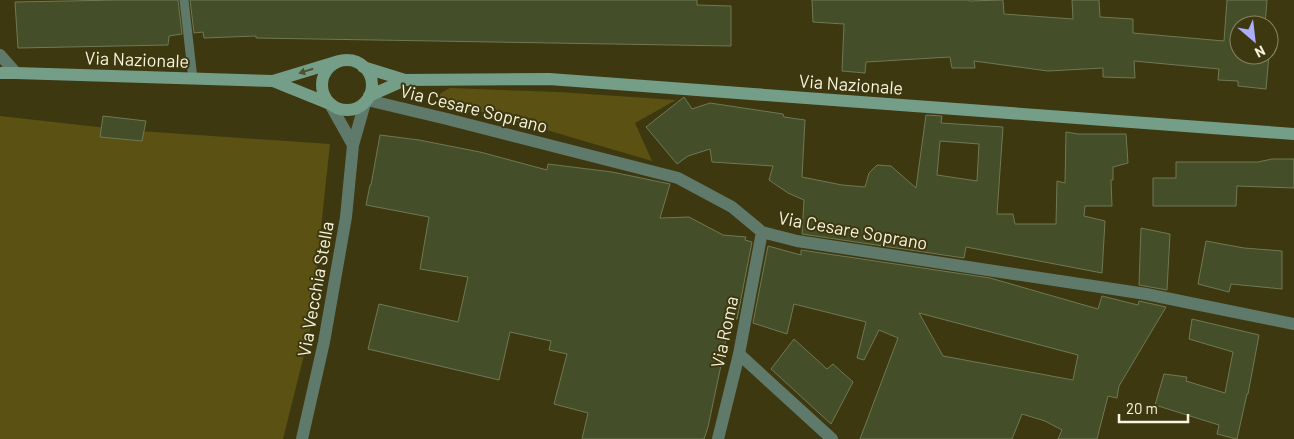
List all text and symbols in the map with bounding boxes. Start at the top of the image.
north arrow [1229,15,1279,65]
text: N [1252,42,1268,62]
street label: Via Nazionale [84,46,190,72]
one-way arrow [298,68,313,76]
street label: Via Nazionale [798,69,904,99]
street label: Via Cesare Soprano [398,79,550,137]
street label: Via Cesare Soprano [777,206,929,254]
street label: Via Vecchia Stella [292,220,338,358]
street label: Via Roma [706,294,742,370]
scale bar [1119,392,1188,424]
text: 20 m [1126,399,1158,417]

